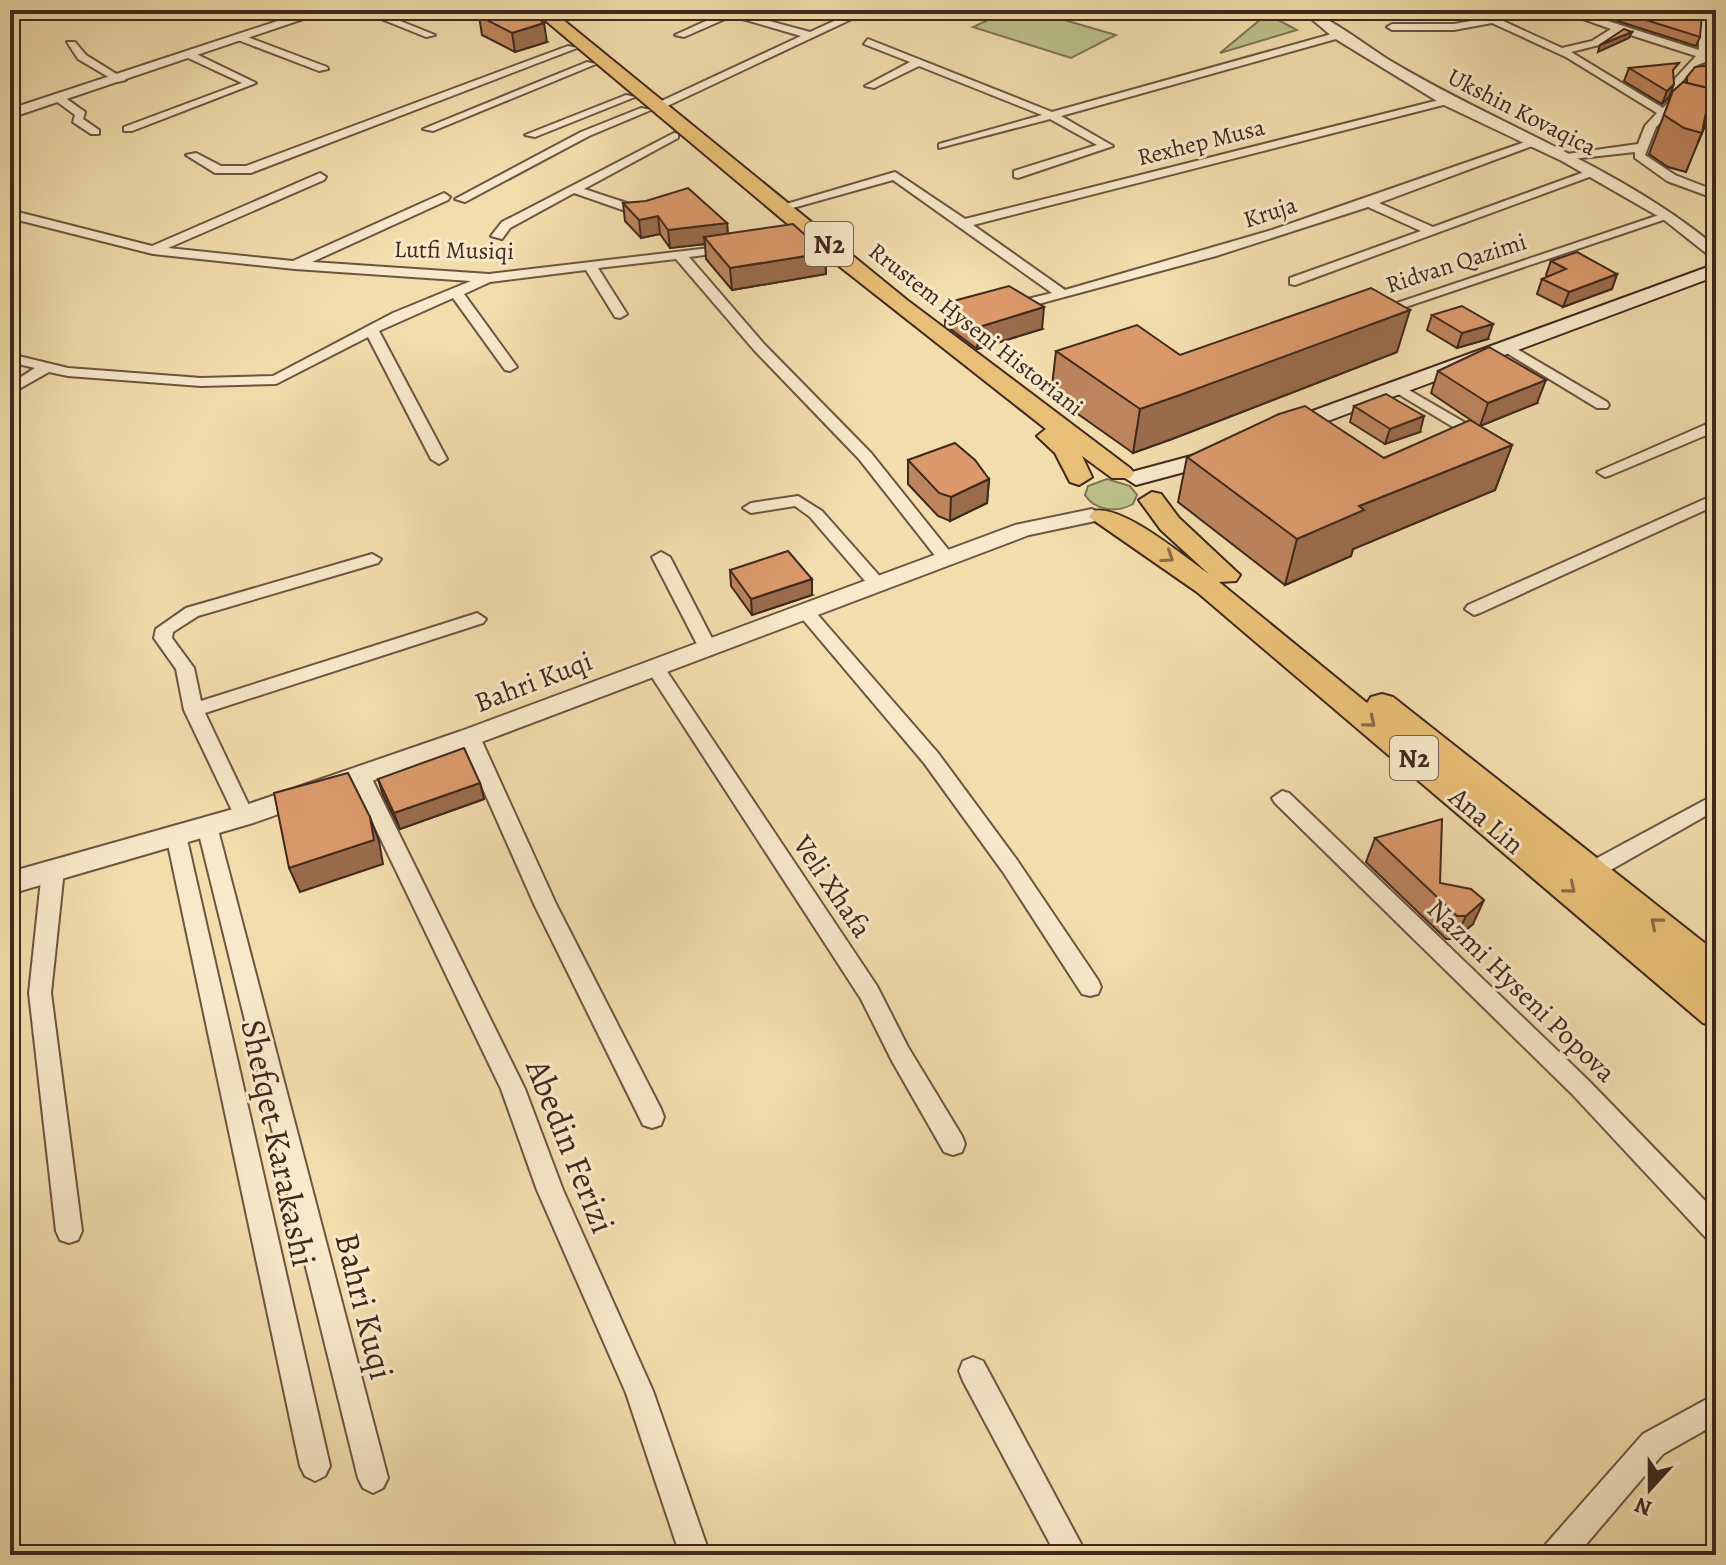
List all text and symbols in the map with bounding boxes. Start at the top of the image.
street label: Ukshin Kovaqica [1442,61,1603,164]
street label: Rexhep Musa [1134,111,1269,173]
street label: Kruja [1239,188,1302,236]
road number: N2 [805,222,853,266]
street label: Ridvan Qazimi [1382,225,1530,301]
street label: Lutfi Musiqi [394,233,514,267]
street label: Rrustem Hyseni Historiani [862,235,1090,423]
one-way arrow [1160,547,1174,562]
street label: Bahri Kuqi [469,642,598,722]
one-way arrow [1361,712,1375,727]
road number: N2 [1390,736,1438,780]
street label: Ana Lin [1440,778,1532,863]
street label: Veli Xhafa [783,827,880,945]
one-way arrow [1561,878,1575,893]
street label: Nazmi Hyseni Popova [1419,891,1624,1091]
one-way arrow [1651,918,1665,933]
street label: Shefqet Karakashi [229,1015,328,1271]
street label: Abedin Ferizi [514,1051,627,1240]
street label: Bahri Kuqi [324,1228,405,1385]
north arrow [1610,1449,1690,1529]
text: N [1630,1490,1656,1524]

